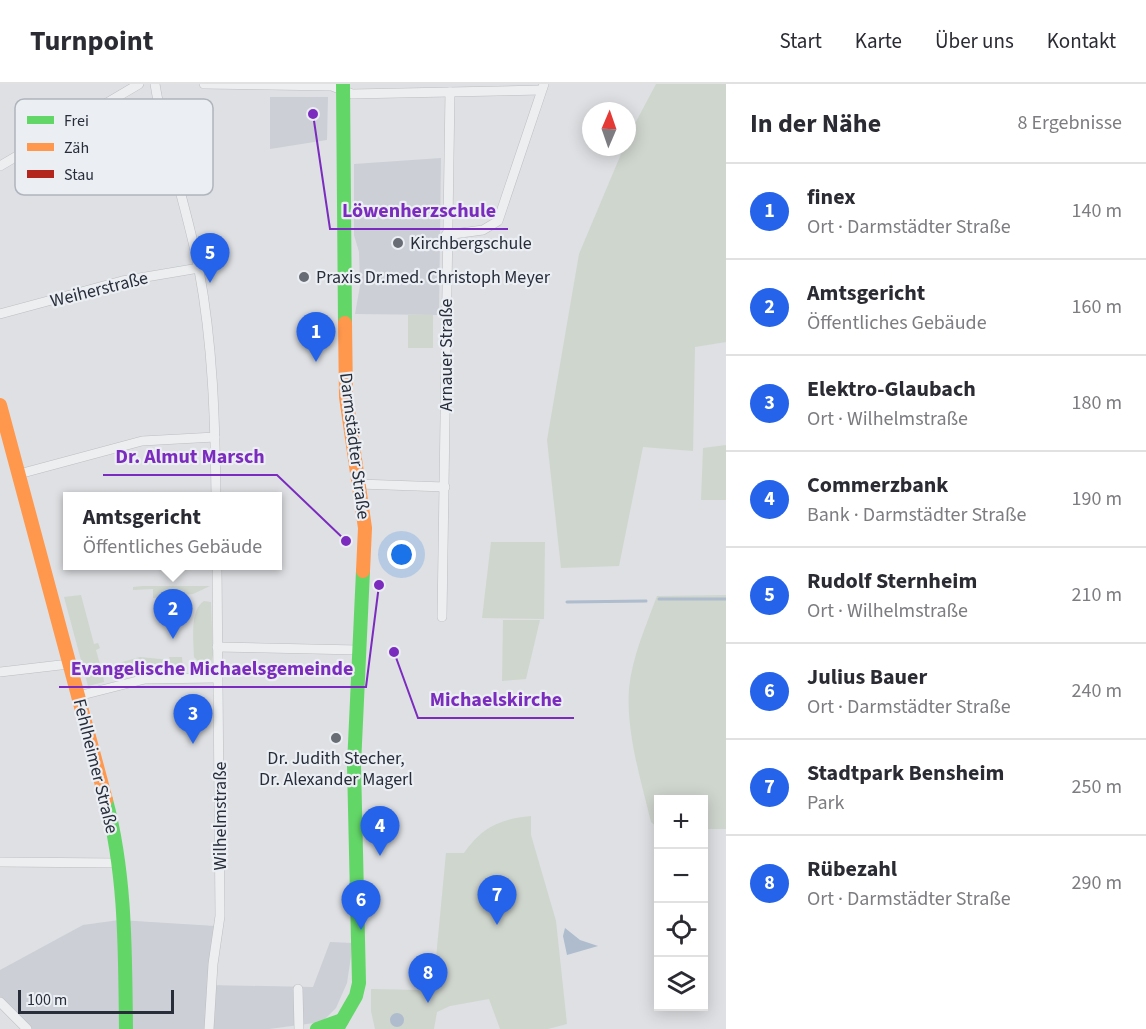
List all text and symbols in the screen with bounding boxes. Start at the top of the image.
text: Turnpoint [30,21,154,61]
text: Start [779,26,822,56]
text: Karte [855,26,902,56]
text: Über uns [935,26,1014,56]
text: Kontakt [1047,26,1116,56]
legend [15,99,213,195]
north arrow [582,102,636,156]
text: In der Nähe [750,105,881,142]
text: 8 Ergebnisse [1017,109,1122,137]
text: Frei [64,110,89,132]
text: Zäh [64,137,89,159]
text: Stau [64,164,94,186]
text: finex [807,181,856,213]
callout: Löwenherzschule [330,191,508,229]
text: Löwenherzschule [342,197,496,225]
text: 1 [764,197,775,225]
text: 140 m [1072,197,1122,225]
text: Ort · Darmstädter Straße [807,213,1011,241]
place label: Kirchbergschule [410,231,532,256]
pin: 5 [190,234,230,283]
marker: Kirchbergschule [391,236,405,250]
street label: Weiherstraße [48,265,151,314]
place label: Praxis Dr.med. Christoph Meyer [316,265,551,290]
marker: Praxis Dr.med. Christoph Meyer [297,270,311,284]
text: Amtsgericht [807,277,925,309]
text: 2 [764,293,775,321]
text: 160 m [1072,293,1122,321]
street label: Arnauer Straße [434,298,459,411]
text: Öffentliches Gebäude [807,309,987,337]
pin: 1 [296,312,336,362]
street label: Darmstädter Straße [333,371,376,521]
text: Elektro-Glaubach [807,373,976,405]
text: 3 [764,389,775,417]
text: 180 m [1072,389,1122,417]
text: Ort · Wilhelmstraße [807,405,968,433]
callout: Dr. Almut Marsch [103,437,277,475]
text: Dr. Almut Marsch [115,443,265,471]
text: Commerzbank [807,469,948,501]
text: 4 [764,485,775,513]
text: 190 m [1072,485,1122,513]
popup [63,492,282,570]
text: Amtsgericht [83,501,201,533]
text: Bank · Darmstädter Straße [807,501,1026,529]
text: Öffentliches Gebäude [83,533,262,561]
your location [387,540,416,569]
text: Rudolf Sternheim [807,565,977,597]
text: 5 [764,581,775,609]
text: 210 m [1072,581,1122,609]
pin: 2 [154,590,192,639]
text: Ort · Wilhelmstraße [807,597,968,625]
callout: Evangelische Michaelsgemeinde [59,649,366,687]
text: Evangelische Michaelsgemeinde [71,655,353,683]
text: Julius Bauer [807,661,927,693]
text: 6 [764,677,775,705]
text: 240 m [1072,677,1122,705]
callout: Michaelskirche [418,680,574,718]
text: Michaelskirche [430,686,562,714]
text: Ort · Darmstädter Straße [807,693,1011,721]
pin: 3 [174,694,212,744]
street label: Fehlheimer Straße [67,696,124,836]
marker: Dr. Judith Stecher, Dr. Alexander Magerl [329,731,343,745]
place label: Dr. Judith Stecher, Dr. Alexander Magerl [259,746,413,792]
text: Stadtpark Bensheim [807,757,1004,789]
street label: Wilhelmstraße [208,762,233,870]
text: 7 [764,773,775,801]
text: 250 m [1072,773,1122,801]
text: Park [807,789,844,817]
map controls [654,795,708,1011]
button: + [654,795,708,849]
pin: 4 [360,806,400,856]
button: − [654,849,708,903]
text: Rübezahl [807,853,897,885]
text: 8 [764,869,775,897]
text: 290 m [1072,869,1122,897]
pin: 7 [478,876,516,925]
pin: 6 [342,880,380,930]
text: Ort · Darmstädter Straße [807,885,1011,913]
button: locate [654,903,708,957]
pin: 8 [408,954,448,1003]
button: layers [654,957,708,1011]
scale bar [18,987,174,1014]
text: 100 m [27,989,67,1011]

